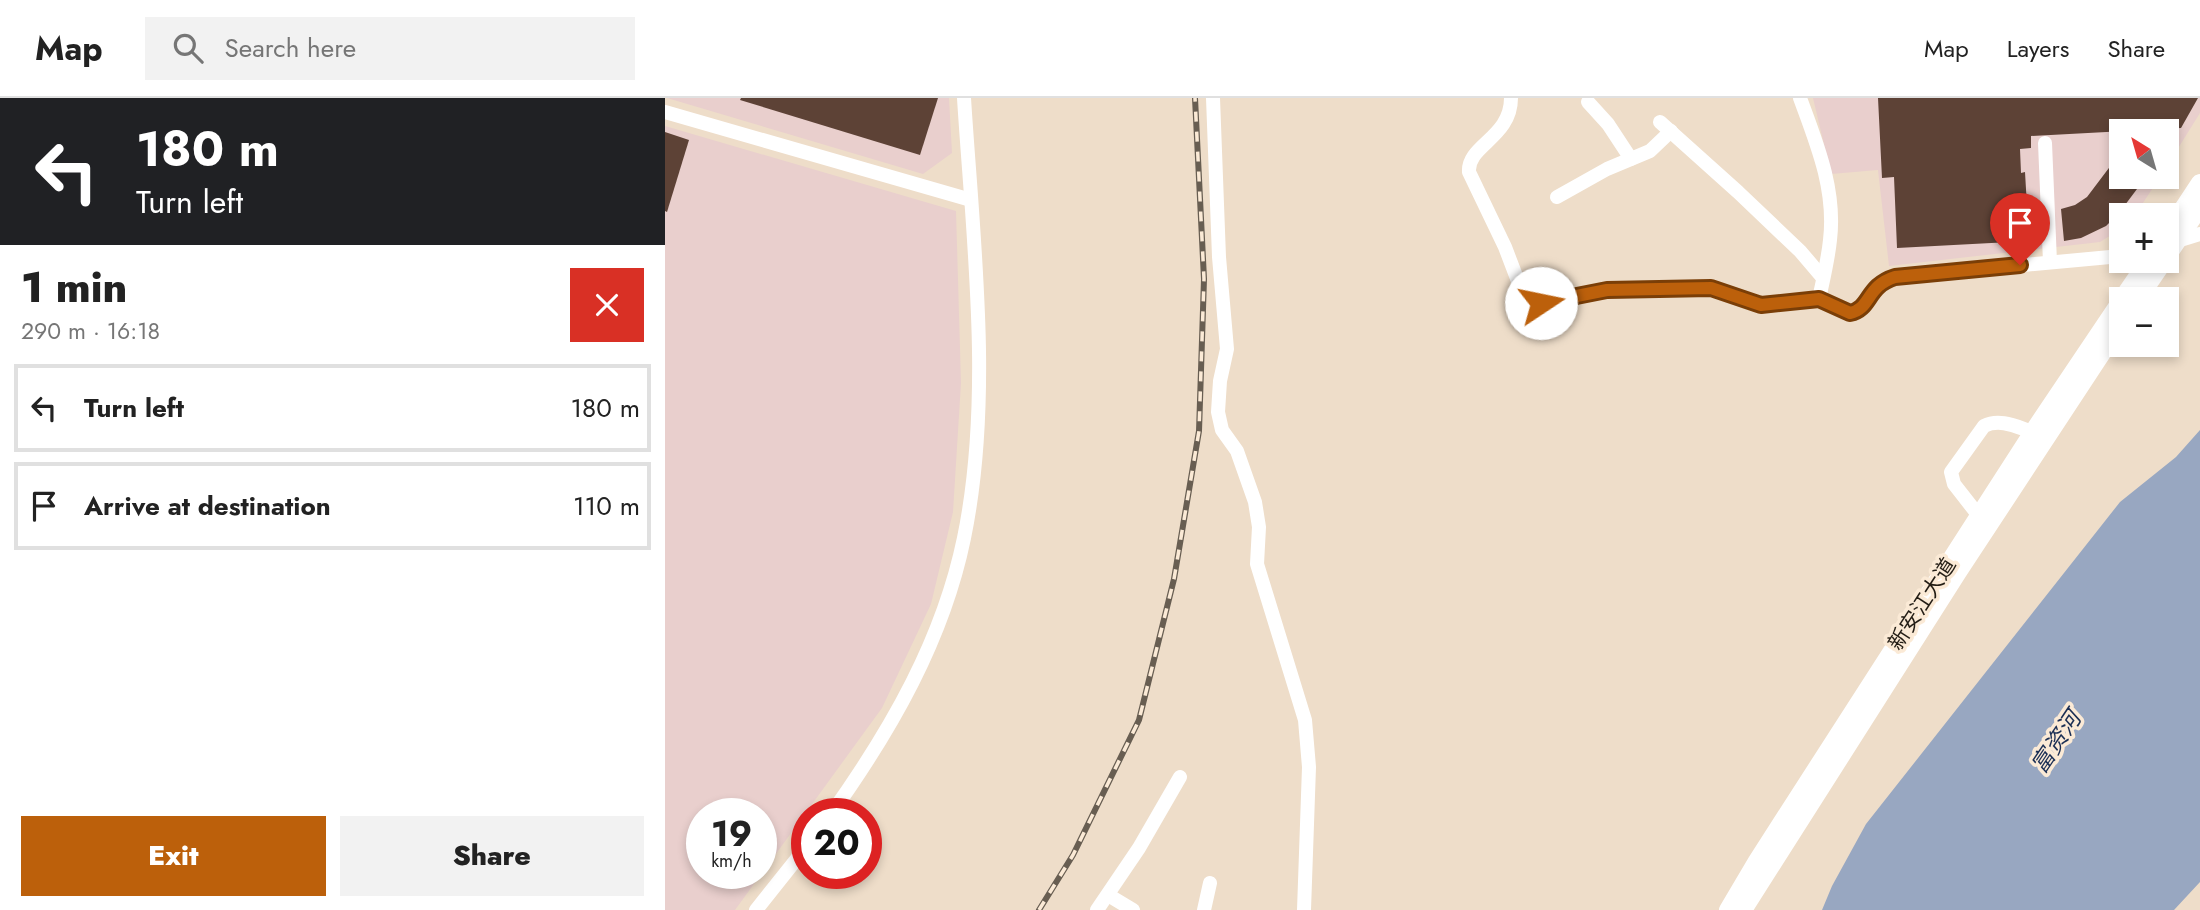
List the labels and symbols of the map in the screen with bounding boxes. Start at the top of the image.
north arrow [2109,119,2179,189]
pin [1990,193,2050,265]
position arrow [1504,266,1578,340]
street label: 新安江大道 [1881,552,1963,656]
water label: 富资河 [2023,701,2092,780]
speed limit sign: 20 [791,798,882,889]

